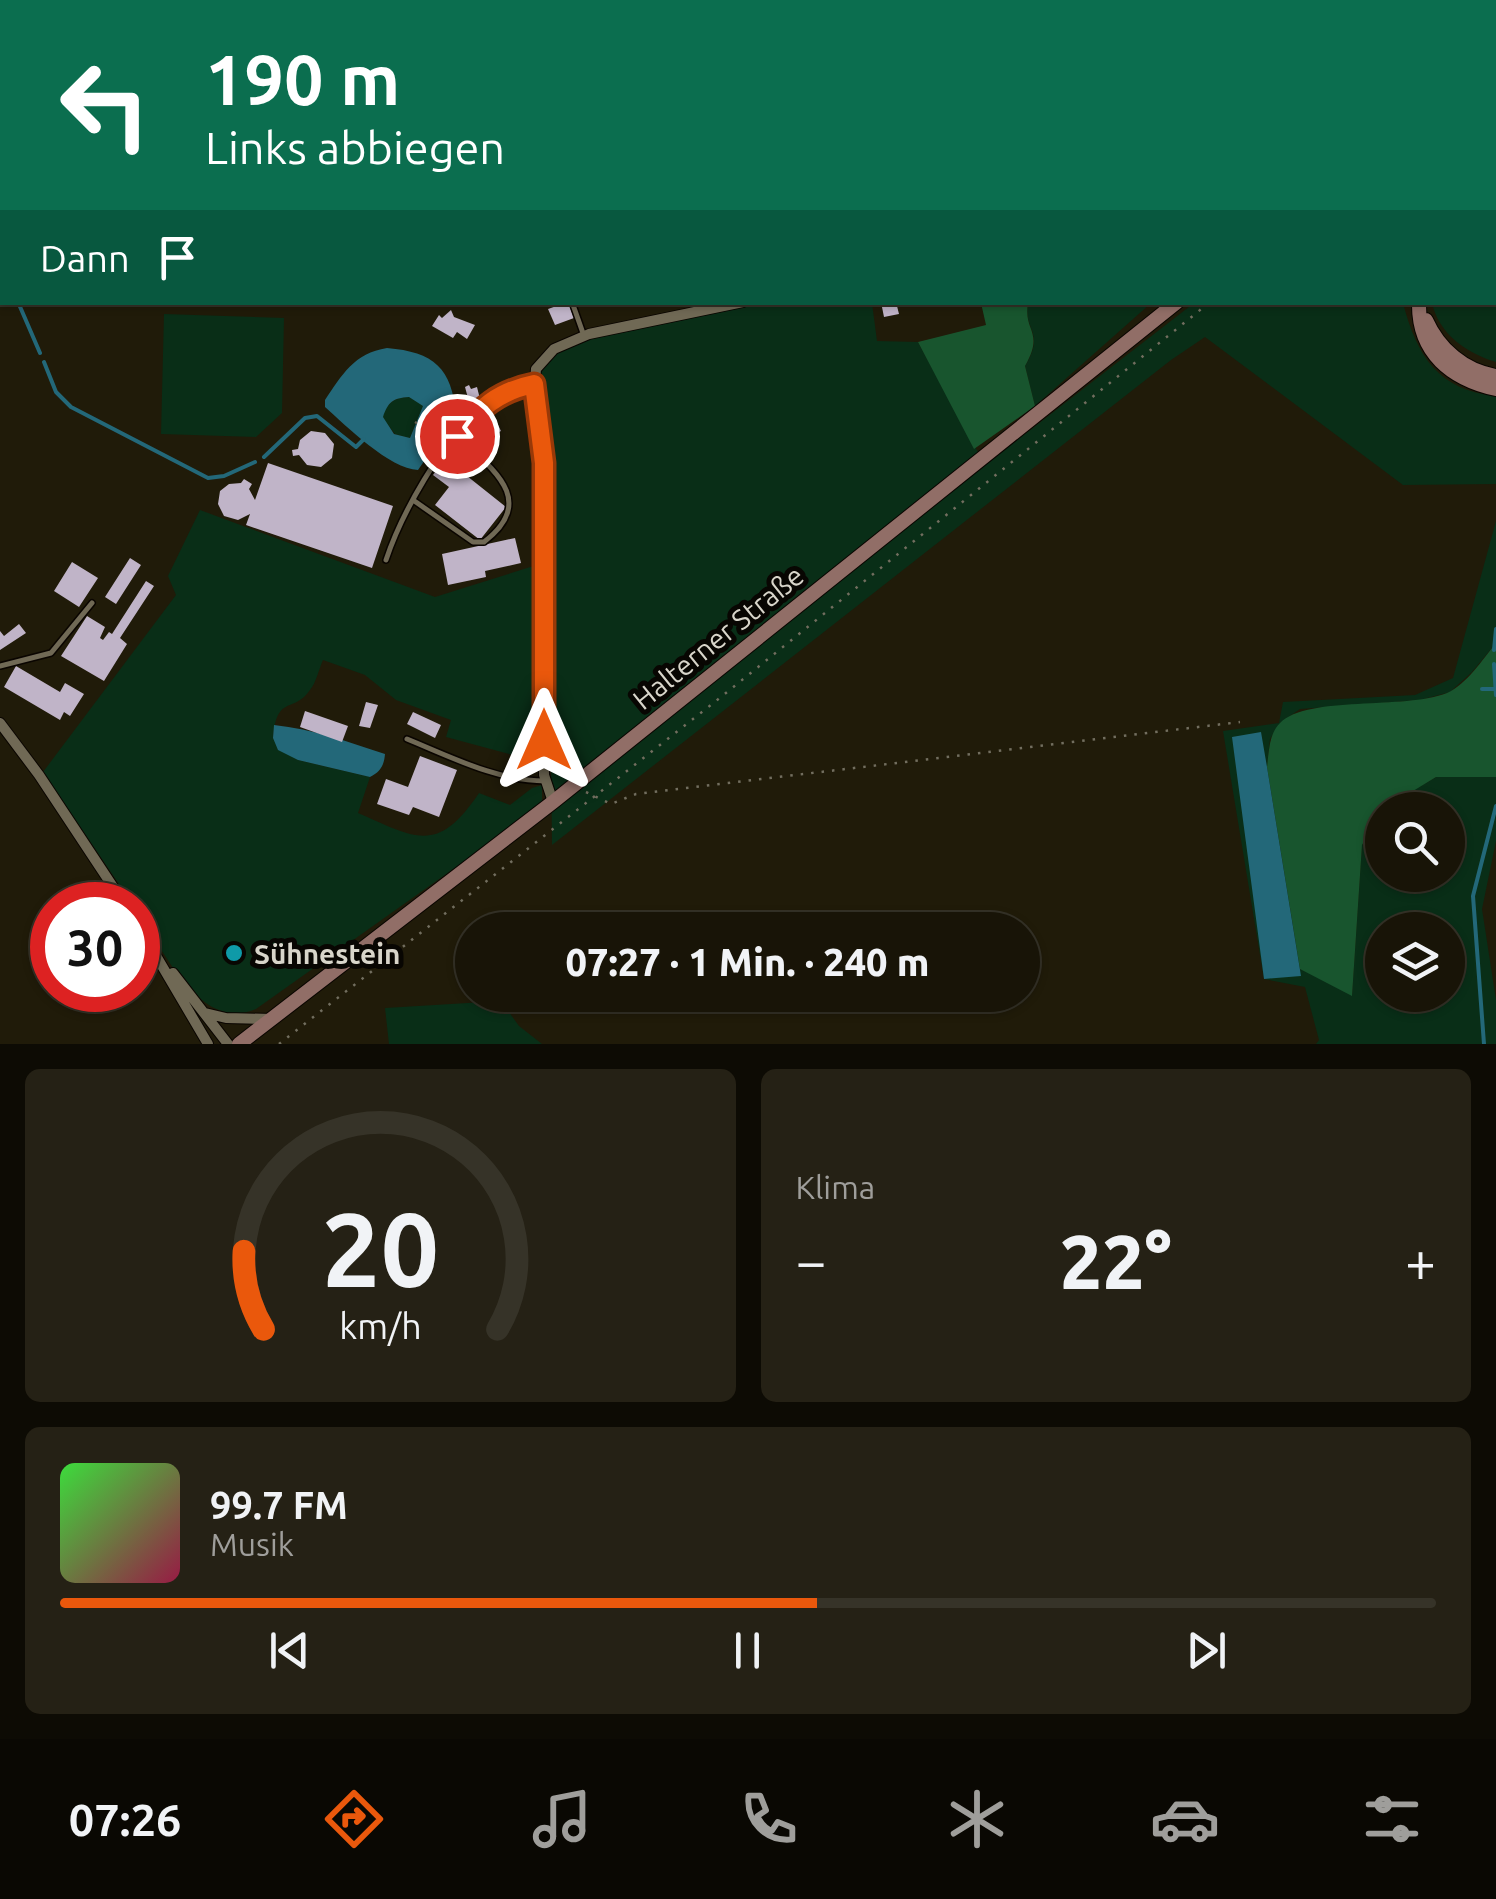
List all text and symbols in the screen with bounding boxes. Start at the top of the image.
icon: left [40,40,170,170]
text: 190 m [205,40,400,118]
text: Links abbiegen [205,122,505,173]
icon: arrive [150,230,205,285]
text: Dann [40,237,130,279]
pin [415,394,500,479]
icon: arrive [430,409,485,464]
street label: Halterner Straße [627,559,809,715]
position arrow [492,688,596,792]
map controls [1365,792,1465,1012]
button: search [1365,792,1465,892]
speed limit sign: 30 [30,882,160,1012]
button: layers [1365,912,1465,1012]
place label: Sühnestein [254,938,400,969]
text: 07:27 · 1 Min. · 240 m [566,941,929,983]
marker: Sühnestein [223,942,245,964]
text: Klima [796,1169,875,1205]
text: 20 [322,1190,439,1307]
text: 22° [1060,1219,1172,1303]
text: − [796,1230,827,1291]
text: + [1405,1230,1436,1291]
text: km/h [339,1306,422,1346]
text: 99.7 FM [210,1484,348,1526]
text: Musik [210,1526,294,1562]
icon: previous [262,1623,317,1678]
icon: pause [720,1623,775,1678]
icon: next [1179,1623,1234,1678]
icon: directions [319,1784,389,1854]
icon: music [527,1784,597,1854]
icon: phone [734,1784,804,1854]
icon: climate [942,1784,1012,1854]
icon: car [1150,1784,1220,1854]
icon: filters [1357,1784,1427,1854]
text: 07:26 [69,1794,181,1845]

